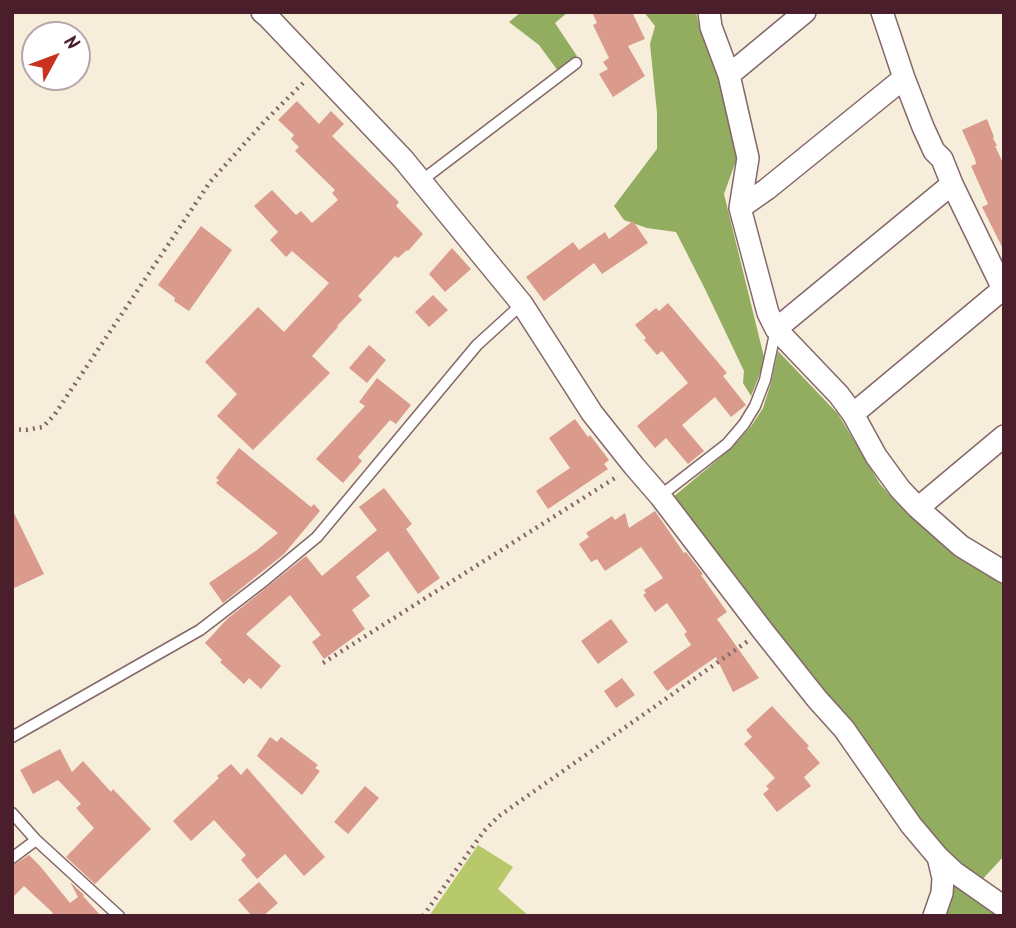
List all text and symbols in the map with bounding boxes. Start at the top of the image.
north arrow [21,21,91,91]
text: N [55,29,86,58]

